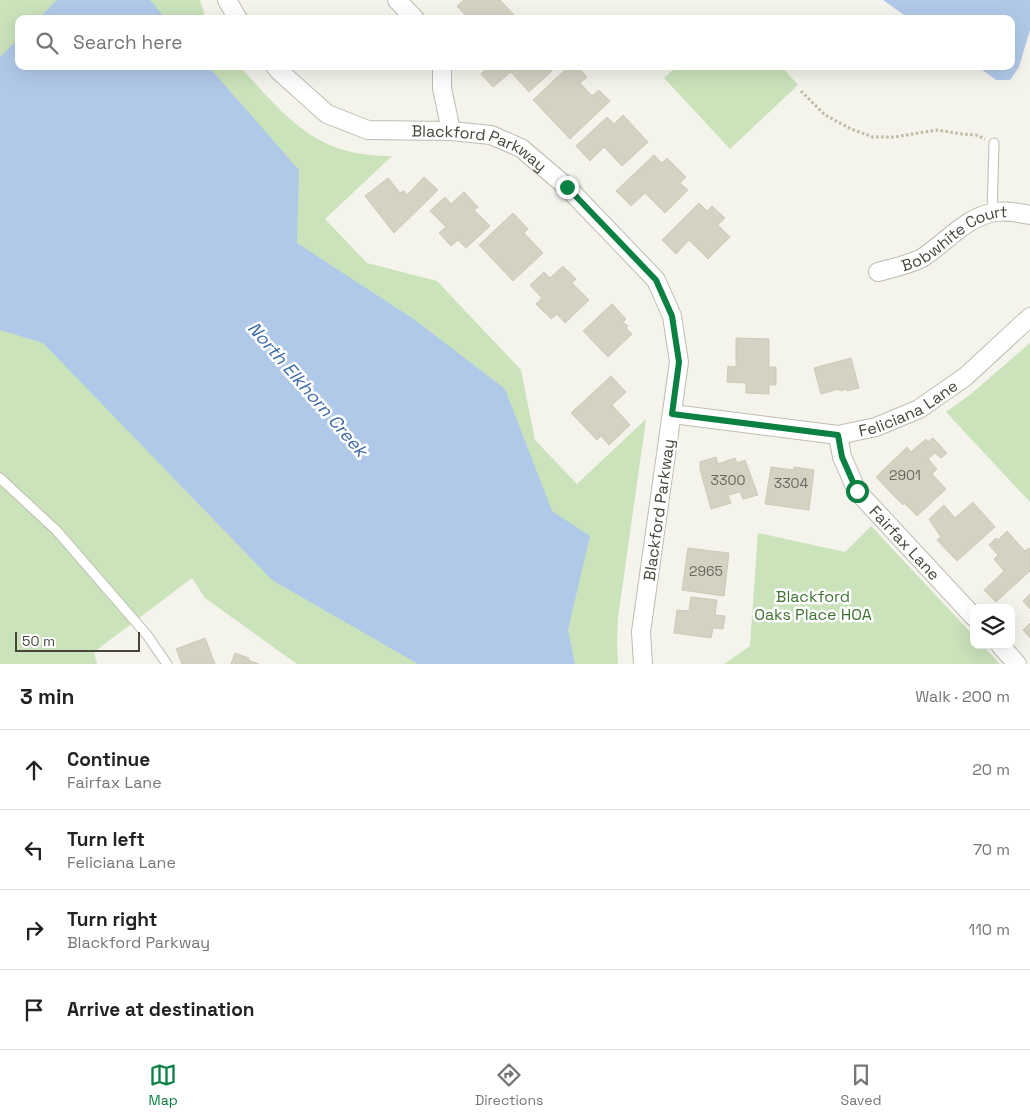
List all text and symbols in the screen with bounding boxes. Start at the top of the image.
search box [15,15,1015,70]
icon: search [33,29,61,57]
text: Search here [73,30,183,55]
street label: Blackford Parkway [411,120,551,176]
route end [556,176,579,199]
street label: Bobwhite Court [898,201,1007,276]
water label: North Elkhorn Creek [243,317,375,463]
street label: Feliciana Lane [857,375,962,441]
street label: Blackford Parkway [639,438,679,582]
house number: 2901 [889,466,921,484]
house number: 3300 [711,471,745,489]
house number: 3304 [774,474,809,492]
route start [846,480,869,503]
street label: Fairfax Lane [865,501,945,584]
house number: 2965 [689,562,723,580]
park label: Blackford Oaks Place HOA [754,586,872,625]
map controls [970,604,1015,649]
button: layers [970,604,1015,649]
scale bar [15,629,140,652]
text: 50 m [22,632,55,650]
text: 3 min [20,683,75,710]
text: Walk · 200 m [915,686,1010,707]
text: Continue [67,747,150,772]
icon: ahead [20,756,48,784]
text: 20 m [972,759,1010,780]
text: Fairfax Lane [67,772,162,793]
text: Turn left [67,827,145,852]
icon: left [20,836,48,864]
text: 70 m [973,839,1010,860]
text: Feliciana Lane [67,852,176,873]
text: Turn right [67,907,157,932]
icon: right [20,916,48,944]
text: 110 m [968,919,1010,940]
text: Blackford Parkway [67,932,210,953]
icon: arrive [20,996,48,1024]
text: Arrive at destination [67,997,255,1022]
tab: Map [149,1061,178,1109]
tab: Directions [475,1061,543,1109]
tab: Saved [841,1061,881,1109]

